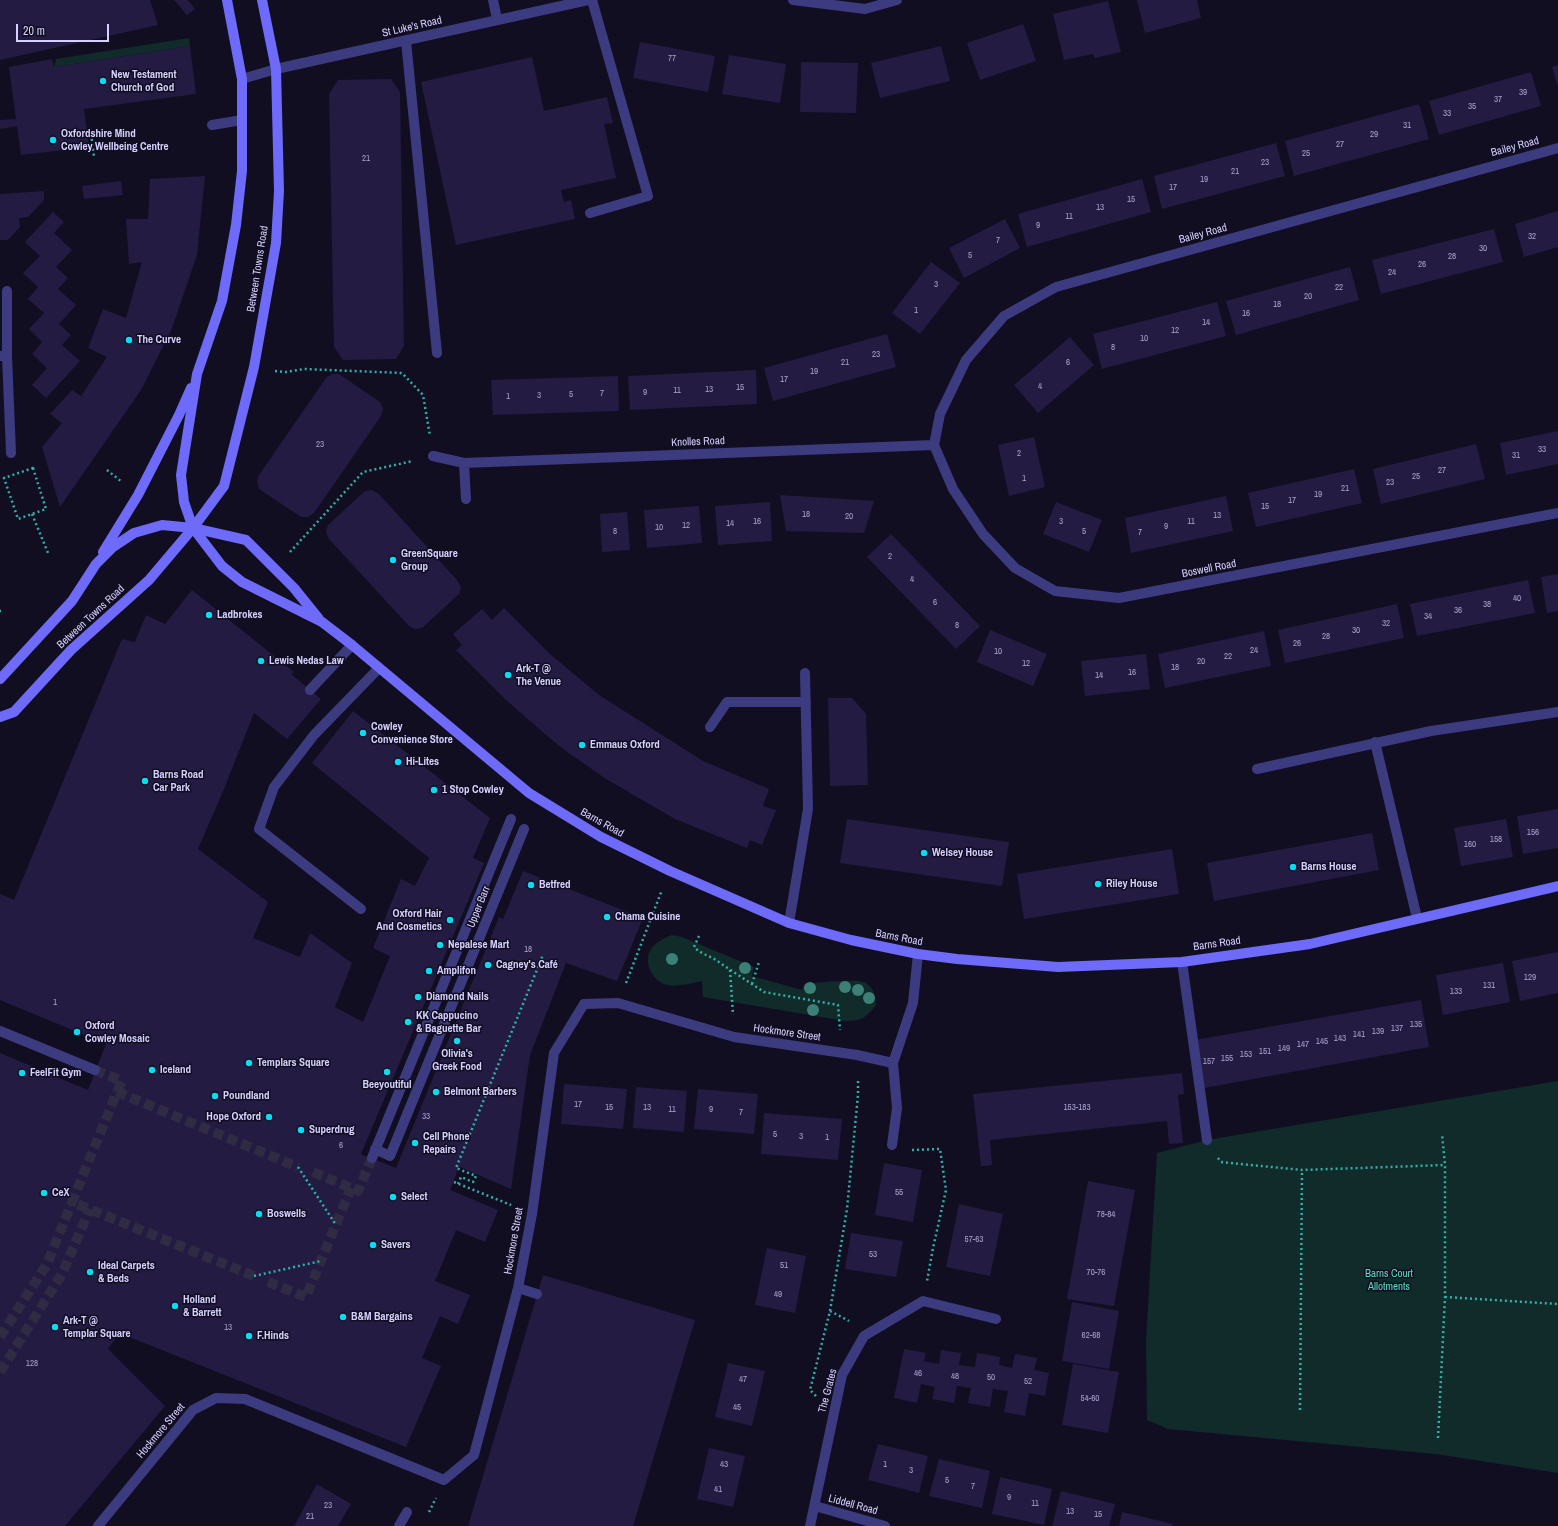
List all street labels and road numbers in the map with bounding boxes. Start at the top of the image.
street label: St Luke's Road [381,14,443,40]
street label: Bailey Road [1490,134,1540,160]
street label: Bailey Road [1178,221,1228,247]
street label: Between Towns Road [245,225,271,313]
street label: Knolles Road [671,434,725,450]
street label: Boswell Road [1181,557,1237,581]
street label: Between Towns Road [55,582,127,652]
street label: Barns Road [578,806,626,840]
street label: Upper Barr [465,884,493,930]
street label: Barns Road [874,927,924,949]
street label: Barns Road [1192,934,1242,954]
street label: Hockmore Street [753,1022,821,1044]
street label: Hockmore Street [502,1207,526,1275]
street label: The Grates [816,1367,840,1415]
street label: Hockmore Street [134,1401,188,1461]
street label: Liddell Road [827,1492,879,1518]

